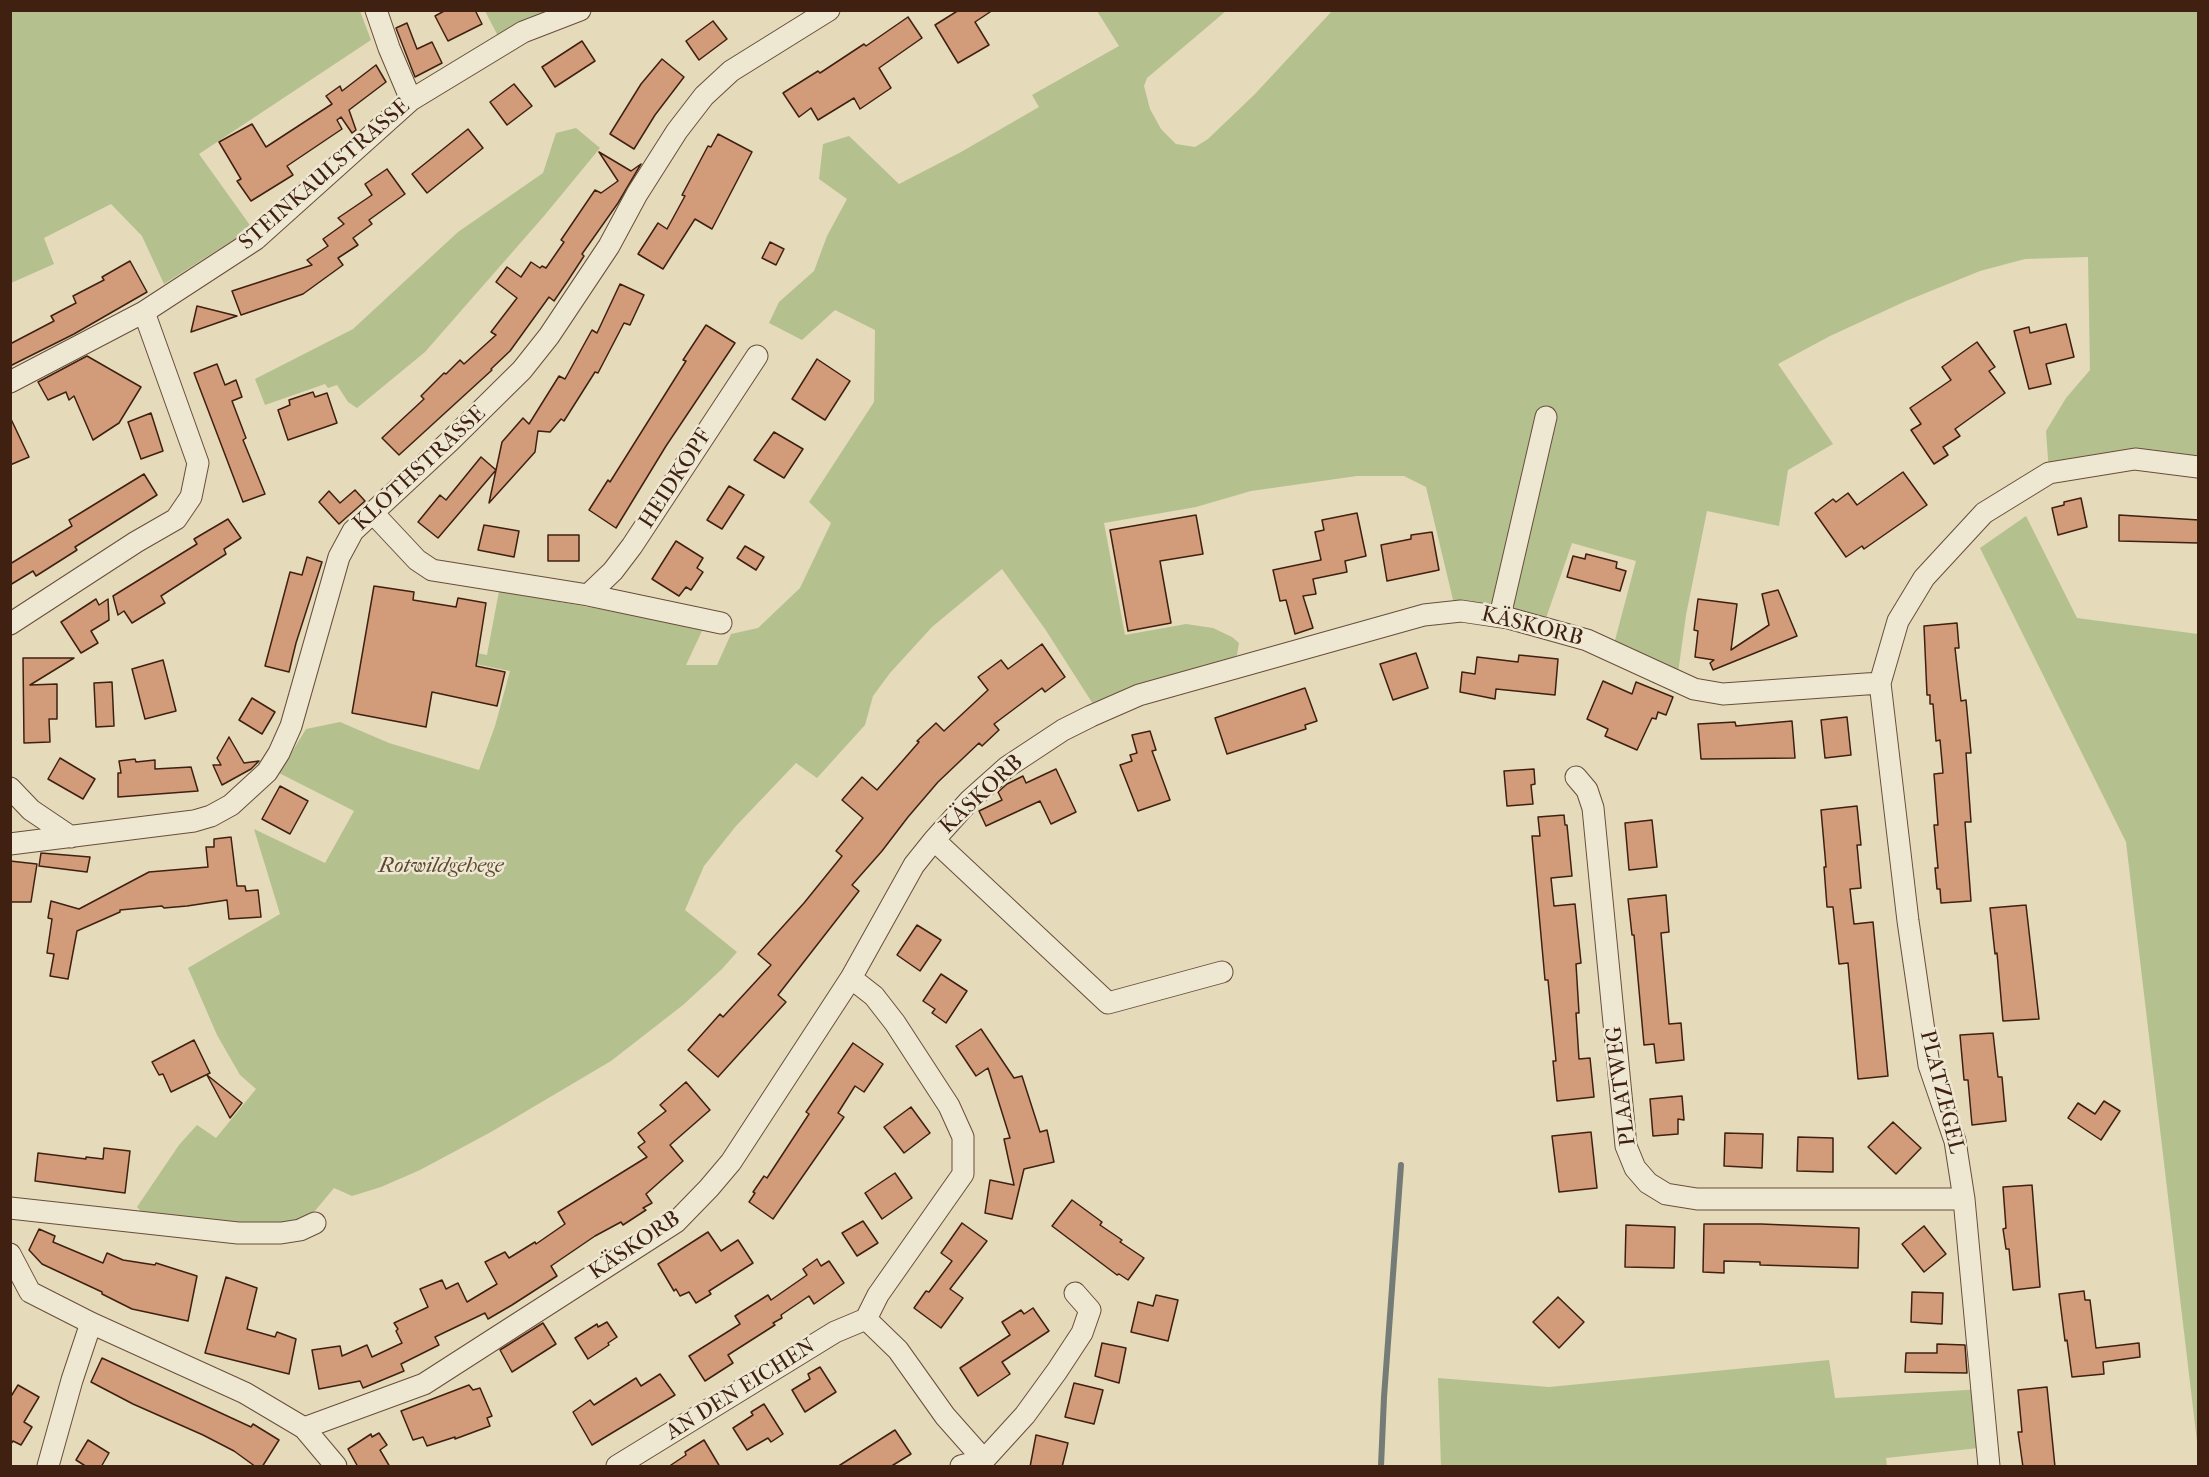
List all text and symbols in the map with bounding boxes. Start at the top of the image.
street label: STEINKAULSTRASSE [234,94,416,256]
street label: KLOTHSTRASSE [348,401,492,537]
street label: HEIDKOPF [634,424,718,534]
street label: KÄSKORB [1478,602,1586,652]
street label: KÄSKORB [935,750,1029,840]
park label: Rotwildgehege [378,854,504,880]
street label: PLAATWEG [1602,1025,1642,1147]
street label: PLATZEGEL [1913,1028,1969,1156]
street label: KÄSKORB [584,1206,686,1286]
street label: AN DEN EICHEN [661,1333,821,1447]

